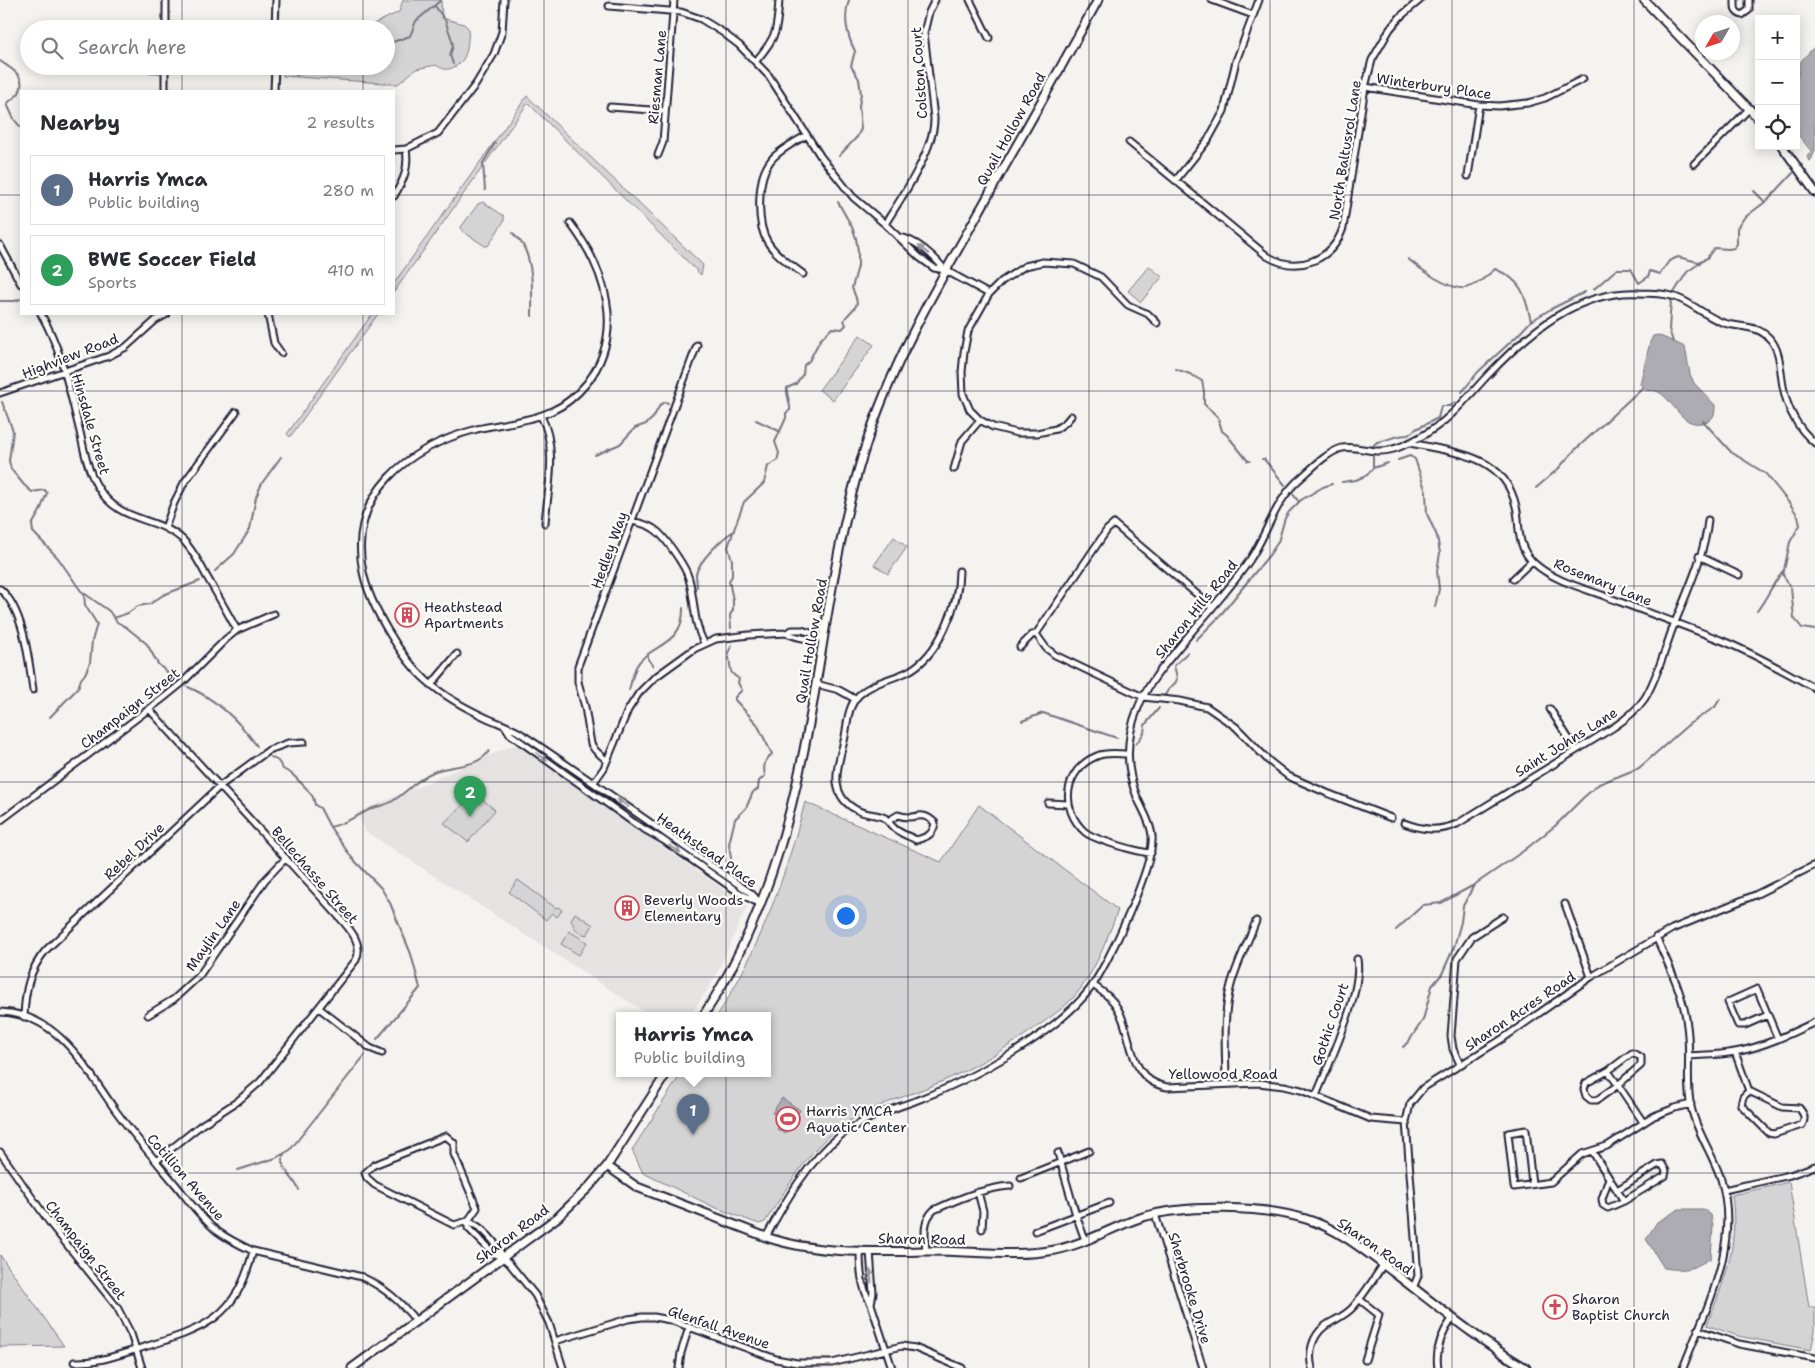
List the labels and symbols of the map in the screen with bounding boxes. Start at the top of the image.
north arrow [1695,15,1740,60]
street label: Colston Court [907,26,931,120]
street label: Riesman Lane [644,29,670,125]
street label: Quail Hollow Road [972,69,1050,189]
street label: Winterbury Place [1375,69,1493,103]
street label: North Baltusrol Lane [1325,79,1365,221]
one-way arrow [918,244,931,255]
street label: Highview Road [19,329,121,383]
street label: Hinsdale Street [68,371,114,477]
street label: Hedley Way [587,509,631,591]
street label: Rosemary Lane [1551,554,1655,610]
street label: Sharon Hills Road [1151,556,1241,662]
street label: Quail Hollow Road [791,577,831,705]
place label: Heathstead Apartments [424,598,504,632]
building icon: Heathstead Apartments [394,602,420,628]
street label: Champaign Street [77,664,183,752]
street label: Saint Johns Lane [1511,703,1621,781]
one-way arrow [535,752,549,762]
pin: 2 [454,776,486,817]
one-way arrow [617,798,630,809]
street label: Heathstead Place [653,809,761,892]
street label: Rebel Drive [100,818,168,884]
street label: Bellechasse Street [268,823,362,927]
one-way arrow [669,844,682,854]
place label: Beverly Woods Elementary [644,891,743,925]
street label: Maylin Lane [182,895,244,974]
building icon: Beverly Woods Elementary [614,895,640,921]
your location [833,903,859,929]
street label: Sharon Acres Road [1461,967,1579,1055]
street label: Gothic Court [1307,980,1353,1068]
street label: Yellowood Road [1168,1065,1278,1083]
pin: 1 [677,1094,709,1135]
place label: Harris YMCA Aquatic Center [806,1102,907,1136]
sports icon: Harris YMCA Aquatic Center [775,1106,801,1132]
street label: Cotillion Avenue [143,1130,229,1224]
street label: Champaign Street [42,1197,130,1303]
street label: Sharon Road [472,1200,553,1268]
street label: Sharon Road [1334,1213,1416,1279]
street label: Sharon Road [878,1229,966,1249]
street label: Sherbrooke Drive [1164,1230,1216,1346]
one-way arrow [867,1268,875,1284]
place label: Sharon Baptist Church [1572,1290,1670,1324]
church icon: Sharon Baptist Church [1542,1294,1568,1320]
street label: Glenfall Avenue [666,1301,772,1353]

